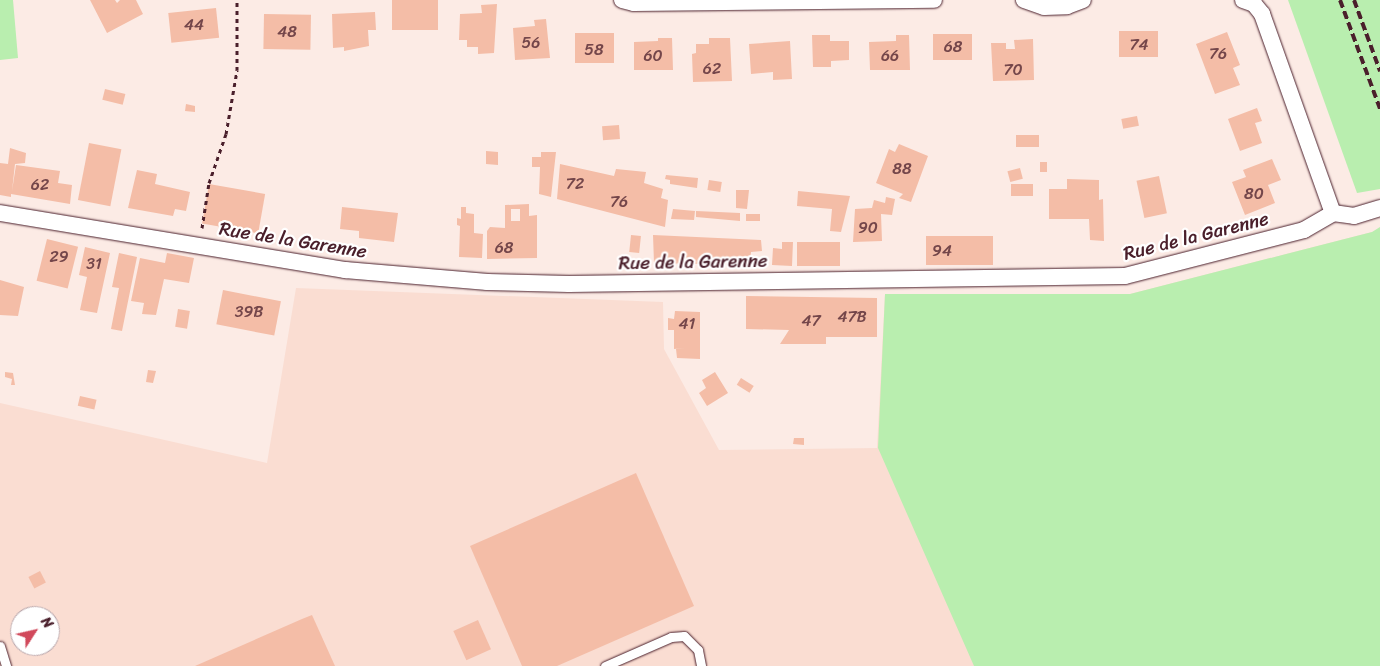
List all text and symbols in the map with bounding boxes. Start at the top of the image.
house number: 44 [184,15,204,35]
house number: 48 [277,22,297,42]
house number: 56 [522,33,540,53]
house number: 74 [1129,35,1149,55]
house number: 68 [944,37,962,57]
house number: 58 [584,40,604,60]
house number: 76 [1209,44,1227,64]
house number: 60 [643,46,663,66]
house number: 66 [881,46,899,66]
house number: 62 [703,59,721,79]
house number: 70 [1003,60,1023,80]
house number: 88 [892,159,912,179]
house number: 72 [566,174,584,194]
house number: 62 [31,175,49,195]
house number: 80 [1244,184,1264,204]
house number: 76 [610,192,628,212]
street label: Rue de la Garenne [1121,207,1271,265]
street label: Rue de la Garenne [217,217,369,263]
house number: 90 [858,218,878,238]
house number: 68 [495,238,513,258]
house number: 94 [932,241,952,261]
house number: 29 [49,247,69,267]
street label: Rue de la Garenne [618,249,768,275]
house number: 31 [86,254,102,274]
house number: 39B [235,302,263,322]
house number: 47B [837,307,867,327]
house number: 47 [801,311,821,331]
house number: 41 [679,314,695,334]
north arrow [10,606,60,656]
text: N [34,612,60,634]

